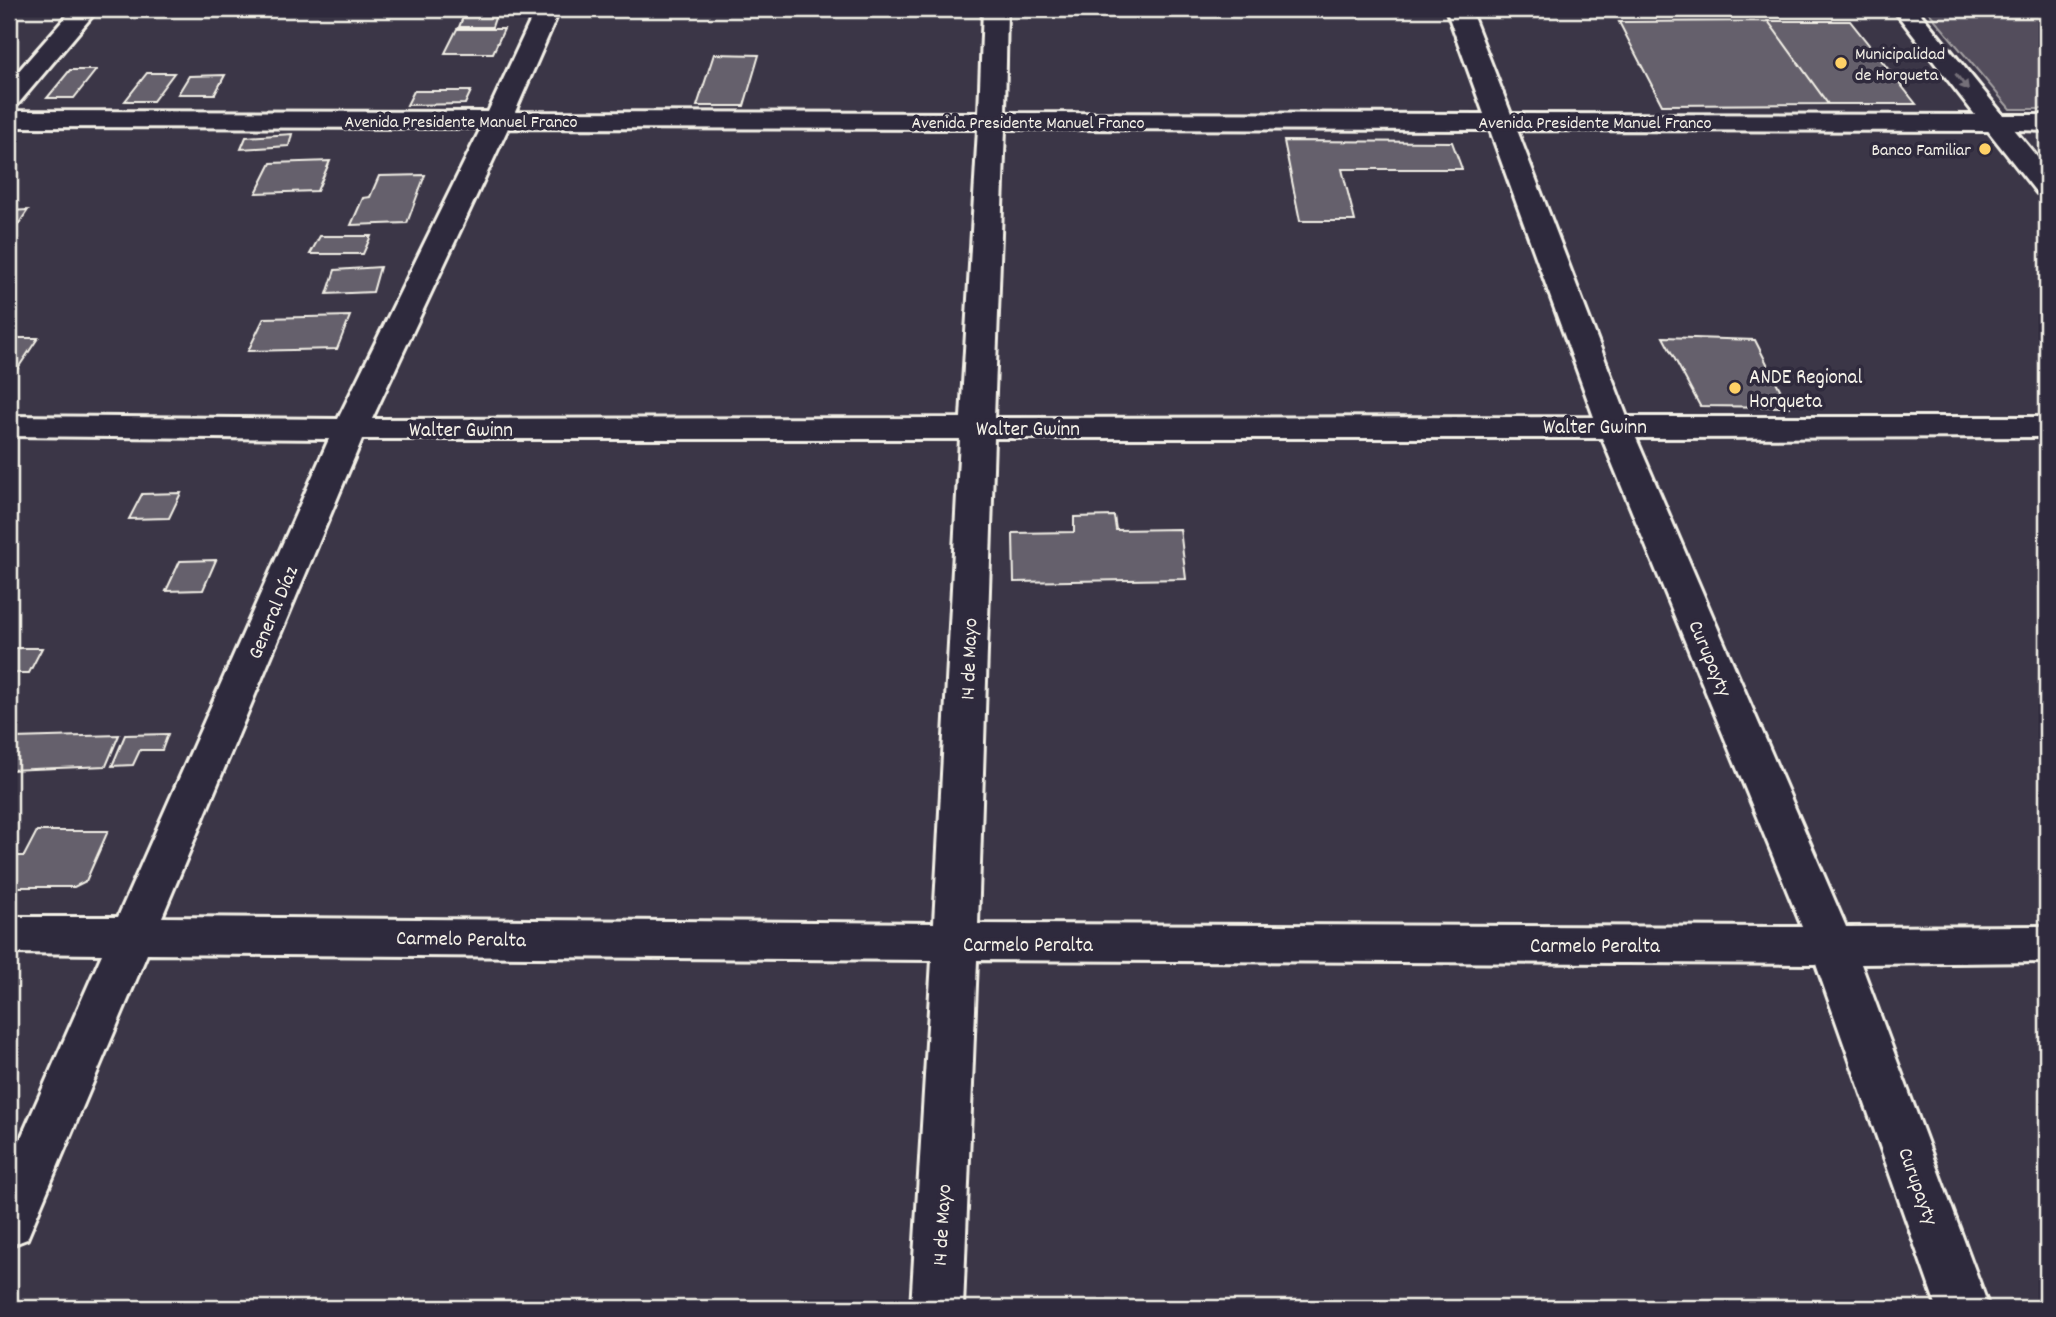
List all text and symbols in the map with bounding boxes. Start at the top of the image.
place label: Municipalidad de Horqueta [1855,43,1945,89]
marker: Municipalidad de Horqueta [1833,55,1849,71]
one-way arrow [1955,72,1970,90]
street label: Avenida Presidente Manuel Franco [345,111,577,136]
street label: Avenida Presidente Manuel Franco [912,112,1144,137]
street label: Avenida Presidente Manuel Franco [1479,112,1711,137]
place label: Banco Familiar [1872,139,1971,164]
marker: Banco Familiar [1977,141,1993,157]
place label: ANDE Regional Horqueta [1749,364,1862,418]
marker: ANDE Regional Horqueta [1727,380,1743,396]
street label: Walter Gwinn [1543,414,1647,444]
street label: Walter Gwinn [976,416,1080,446]
street label: Walter Gwinn [409,417,513,447]
street label: General Díaz [242,562,308,664]
street label: Curupayty [1679,616,1738,703]
street label: 14 de Mayo [955,618,987,701]
street label: Carmelo Peralta [396,925,527,957]
street label: Carmelo Peralta [963,932,1094,962]
street label: Carmelo Peralta [1530,933,1661,963]
street label: Curupayty [1888,1144,1944,1230]
street label: 14 de Mayo [927,1183,961,1267]

